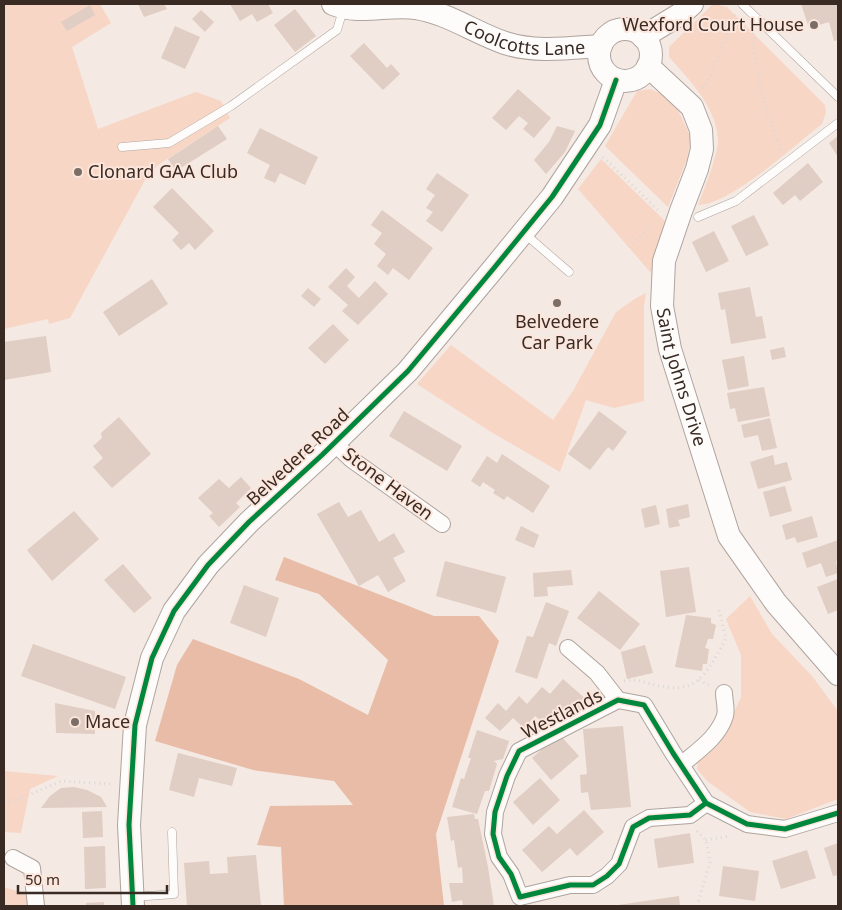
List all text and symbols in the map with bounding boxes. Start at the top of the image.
place label: Wexford Court House [622,12,804,36]
street label: Coolcotts Lane [460,14,586,60]
marker: Wexford Court House [808,19,820,31]
place label: Clonard GAA Club [88,159,238,183]
marker: Clonard GAA Club [72,166,84,178]
marker: Belvedere Car Park [551,297,563,309]
street label: Saint Johns Drive [652,306,713,449]
place label: Belvedere Car Park [515,309,599,354]
street label: Belvedere Road [241,402,354,510]
street label: Stone Haven [339,441,439,525]
street label: Westlands [517,683,606,744]
place label: Mace [85,709,130,733]
marker: Mace [69,716,81,728]
scale bar [18,862,166,894]
text: 50 m [25,869,60,889]

